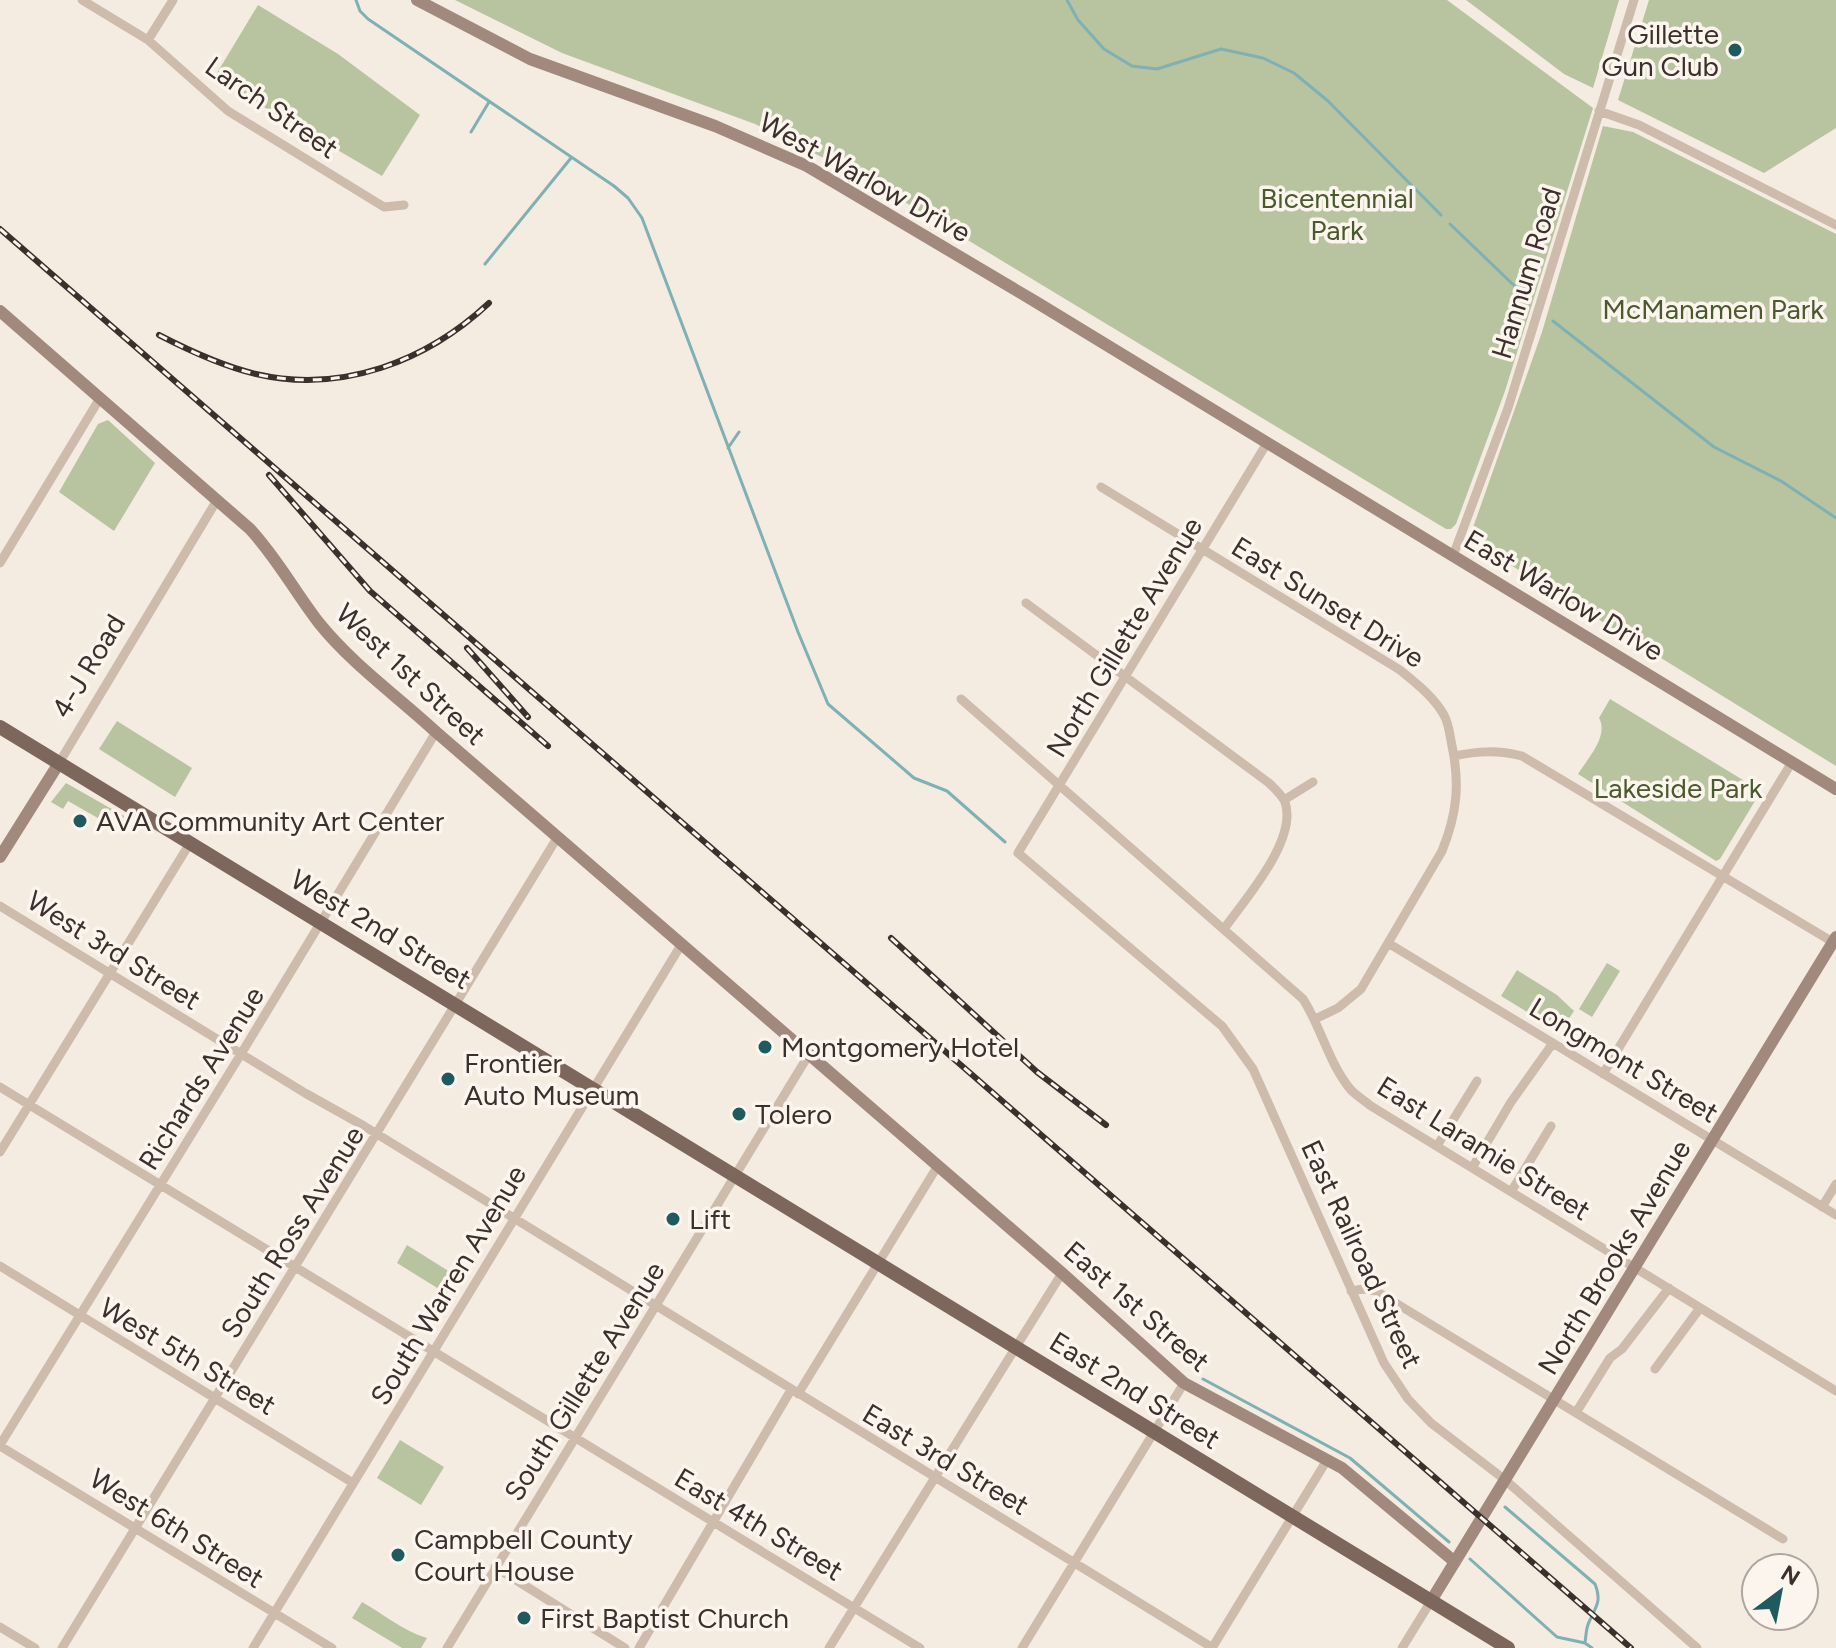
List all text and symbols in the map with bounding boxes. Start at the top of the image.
place label: Gillette Gun Club [1601,17,1719,83]
marker: Gillette Gun Club [1726,41,1744,59]
street label: Larch Street [199,49,345,165]
street label: West Warlow Drive [753,105,977,249]
park label: Bicentennial Park [1260,181,1414,247]
street label: Hannum Road [1484,183,1568,363]
park label: McManamen Park [1602,292,1824,326]
street label: North Gillette Avenue [1039,511,1209,763]
street label: East Warlow Drive [1458,522,1670,668]
street label: East Sunset Drive [1226,529,1430,675]
street label: West 1st Street [329,596,493,752]
street label: 4-J Road [44,608,132,724]
park label: Lakeside Park [1594,771,1763,805]
place label: AVA Community Art Center [96,804,445,838]
marker: AVA Community Art Center [71,812,89,830]
street label: West 2nd Street [285,862,477,996]
street label: West 3rd Street [21,883,207,1017]
street label: Richards Avenue [131,980,271,1176]
street label: Longmont Street [1523,990,1725,1130]
place label: Montgomery Hotel [781,1030,1019,1064]
marker: Montgomery Hotel [756,1038,774,1056]
place label: Frontier Auto Museum [464,1046,639,1112]
street label: East Laramie Street [1371,1069,1597,1227]
marker: Frontier Auto Museum [439,1070,457,1088]
place label: Tolero [755,1097,832,1131]
marker: Tolero [730,1105,748,1123]
street label: South Ross Avenue [213,1120,371,1344]
street label: North Brooks Avenue [1530,1133,1698,1381]
street label: East Railroad Street [1294,1135,1430,1373]
street label: South Warren Avenue [363,1159,533,1411]
place label: Lift [689,1202,731,1236]
marker: Lift [664,1210,682,1228]
street label: East 1st Street [1057,1233,1217,1379]
street label: South Gillette Avenue [497,1255,671,1507]
street label: West 5th Street [94,1290,282,1422]
street label: East 2nd Street [1044,1324,1226,1456]
street label: East 3rd Street [857,1396,1035,1522]
street label: East 4th Street [669,1460,849,1588]
street label: West 6th Street [84,1461,270,1595]
place label: Campbell County Court House [414,1522,633,1588]
marker: Campbell County Court House [389,1546,407,1564]
north arrow [1740,1552,1820,1632]
text: N [1776,1560,1805,1591]
place label: First Baptist Church [540,1601,789,1635]
marker: First Baptist Church [515,1609,533,1627]

